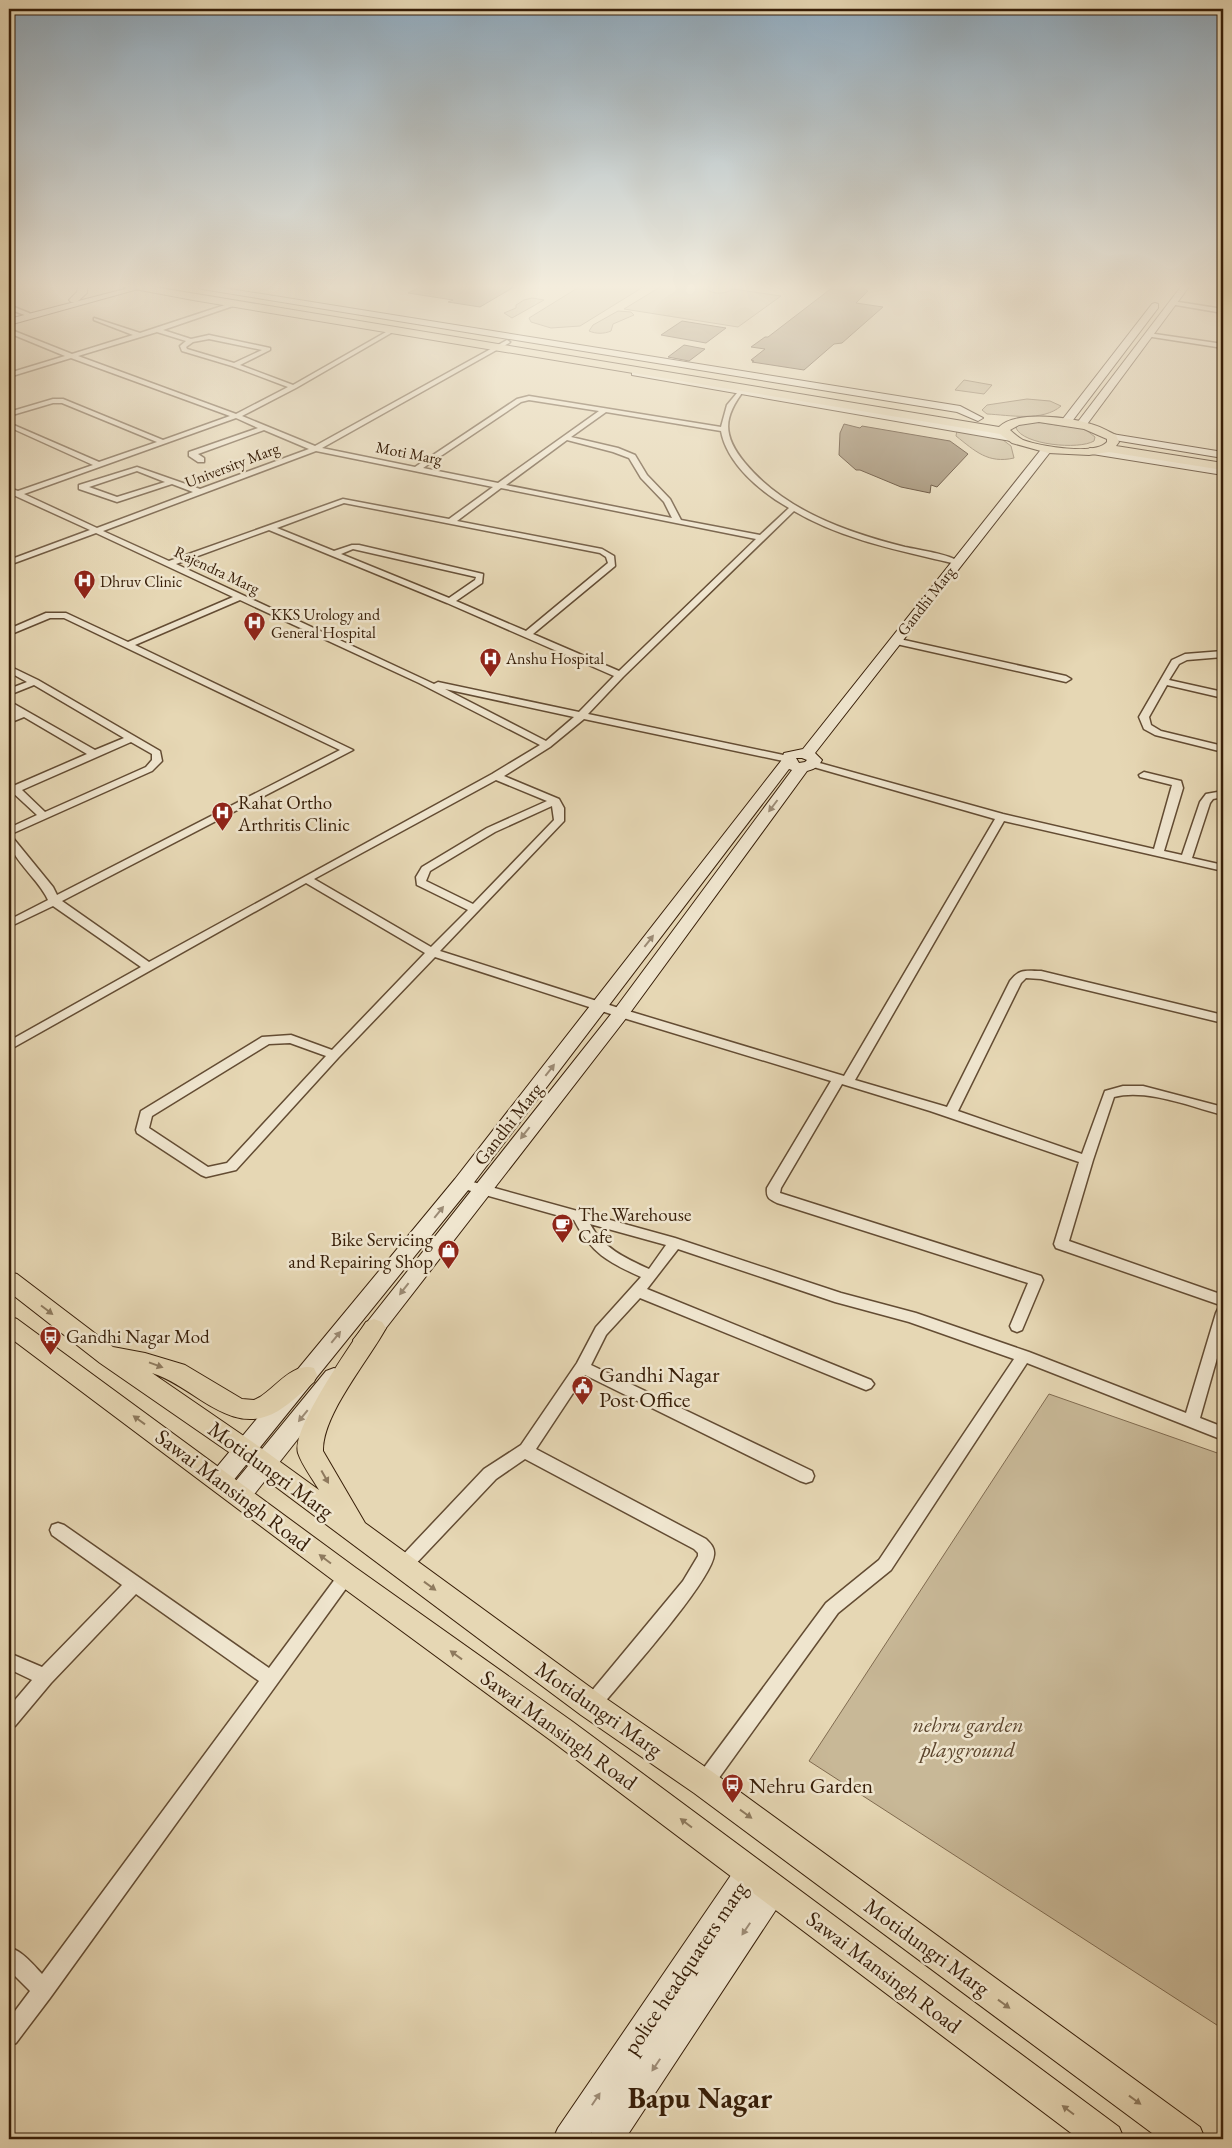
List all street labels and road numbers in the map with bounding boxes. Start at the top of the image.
street label: Moti Marg [374,436,445,470]
street label: University Marg [182,437,283,493]
street label: Rajendra Marg [171,541,264,599]
street label: Gandhi Marg [892,561,960,640]
street label: Gandhi Marg [468,1077,549,1170]
street label: Motidungri Marg [202,1415,340,1526]
street label: Sawai Mansingh Road [150,1422,317,1558]
street label: Motidungri Marg [530,1654,669,1764]
street label: Sawai Mansingh Road [475,1663,644,1797]
street label: police headquaters marg [616,1875,754,2060]
street label: Motidungri Marg [858,1892,996,2003]
street label: Sawai Mansingh Road [801,1904,968,2040]

